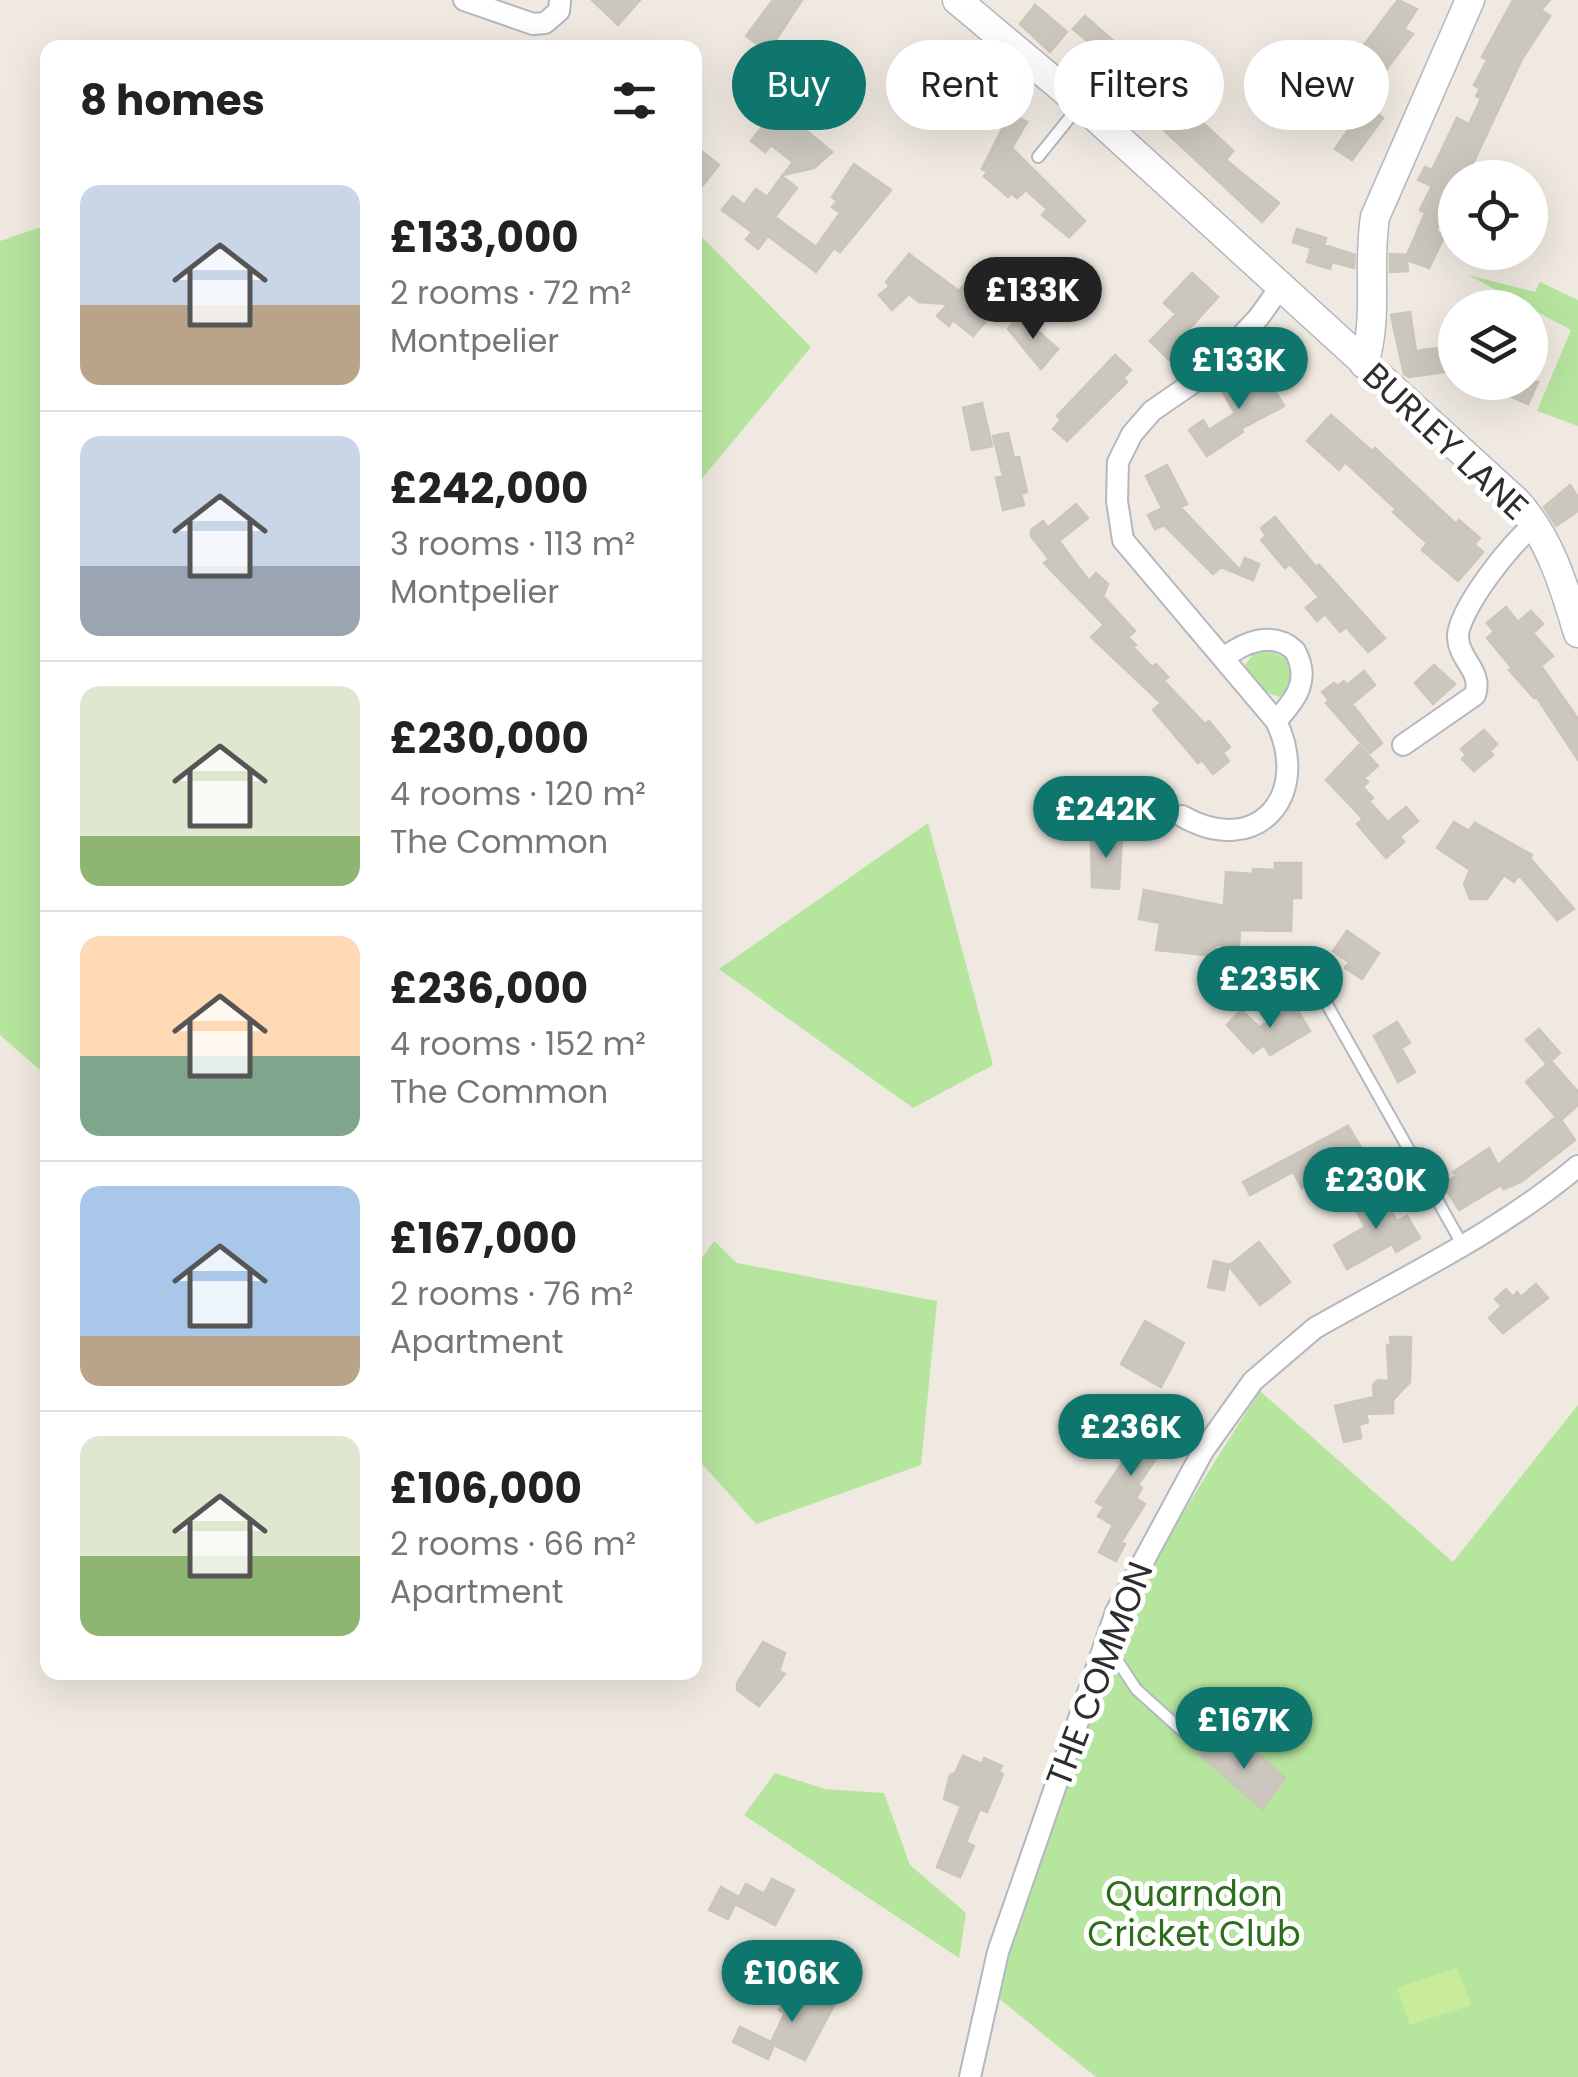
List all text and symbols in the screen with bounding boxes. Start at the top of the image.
chip: Buy [732,40,866,130]
chip: Rent [886,40,1034,130]
chip: Filters [1054,40,1224,130]
chip: New [1244,40,1389,130]
text: 8 homes [80,71,265,130]
icon: filters [607,73,662,128]
map controls [1438,160,1548,400]
button: locate [1438,160,1548,270]
text: £133,000 [390,208,579,267]
icon: home [160,225,280,345]
pin: £133K [963,257,1103,342]
text: £133K [986,267,1080,312]
text: 2 rooms · 72 m² [390,270,631,315]
button: layers [1438,290,1548,400]
text: Montpelier [390,318,559,363]
pin: £133K [1169,327,1309,412]
text: £133K [1192,337,1286,382]
street label: BURLEY LANE [1352,351,1540,531]
text: £242,000 [390,459,588,518]
icon: home [160,476,280,596]
text: 3 rooms · 113 m² [390,521,635,566]
text: Montpelier [390,569,559,614]
text: £230,000 [390,709,589,768]
icon: home [160,726,280,846]
text: 4 rooms · 120 m² [390,771,646,816]
pin: £242K [1036,776,1176,861]
text: £242K [1055,786,1157,831]
text: The Common [390,819,608,864]
pin: £235K [1200,946,1340,1031]
text: £235K [1219,956,1321,1001]
text: £236,000 [390,959,588,1018]
icon: home [160,976,280,1096]
text: 4 rooms · 152 m² [390,1021,646,1066]
text: The Common [390,1069,608,1114]
pin: £230K [1306,1147,1446,1232]
text: £230K [1325,1157,1427,1202]
text: £167,000 [390,1209,577,1268]
icon: home [160,1226,280,1346]
text: 2 rooms · 76 m² [390,1271,633,1316]
text: Apartment [390,1319,563,1364]
pin: £236K [1061,1394,1201,1479]
text: £236K [1080,1404,1182,1449]
text: £106,000 [390,1459,582,1518]
icon: home [160,1476,280,1596]
text: 2 rooms · 66 m² [390,1521,636,1566]
street label: THE COMMON [1034,1554,1164,1794]
text: Apartment [390,1569,563,1614]
pin: £167K [1174,1687,1314,1772]
text: £167K [1197,1697,1291,1742]
park label: Quarndon Cricket Club [1087,1869,1301,1958]
pin: £106K [722,1940,862,2025]
text: £106K [744,1950,840,1995]

